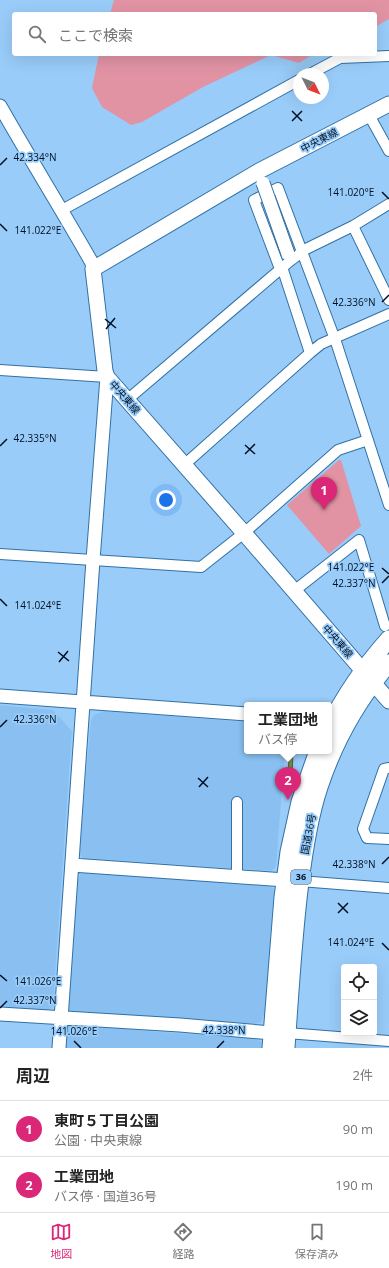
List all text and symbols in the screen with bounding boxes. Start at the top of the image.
search box [12,12,377,56]
icon: search [26,23,48,45]
text: ここで検索 [58,25,133,45]
north arrow [293,68,329,104]
street label: 中央東線 [298,125,340,155]
text: 42.334°N [13,150,57,164]
text: 141.020°E [328,185,374,199]
text: 141.022°E [15,223,61,237]
text: 42.336°N [332,295,376,309]
street label: 中央東線 [107,377,143,417]
text: 42.335°N [13,431,57,445]
pin: 1 [311,477,337,510]
your location [156,490,176,510]
text: 141.022°E [328,560,374,574]
text: 42.337°N [332,576,376,590]
text: 141.024°E [15,598,61,612]
street label: 中央東線 [320,621,356,661]
popup [244,702,332,754]
text: 工業団地 [258,709,318,729]
text: 42.336°N [13,712,57,726]
text: バス停 [258,730,297,748]
pin: 2 [275,767,301,800]
street label: 国道36号 [297,812,319,856]
text: 42.338°N [332,857,376,871]
road number: 36 [291,870,311,884]
text: 141.024°E [328,935,374,949]
map controls [341,964,377,1036]
button: locate [341,964,377,1000]
text: 141.026°E [15,974,61,988]
text: 42.337°N [13,993,57,1007]
button: layers [341,1000,377,1036]
text: 42.338°N [202,1023,246,1037]
text: 141.026°E [51,1024,97,1038]
text: 周辺 [16,1064,50,1087]
text: 2件 [353,1066,373,1084]
text: 東町５丁目公園 [54,1110,159,1130]
text: 1 [25,1120,33,1138]
text: 90 m [343,1120,373,1138]
text: 公園 · 中央東線 [54,1131,142,1149]
text: 工業団地 [54,1166,114,1186]
text: 2 [25,1176,33,1194]
text: 190 m [335,1176,373,1194]
text: バス停 · 国道36号 [54,1187,157,1205]
tab: 地図 [50,1221,72,1261]
tab: 経路 [172,1221,194,1261]
tab: 保存済み [295,1221,339,1261]

